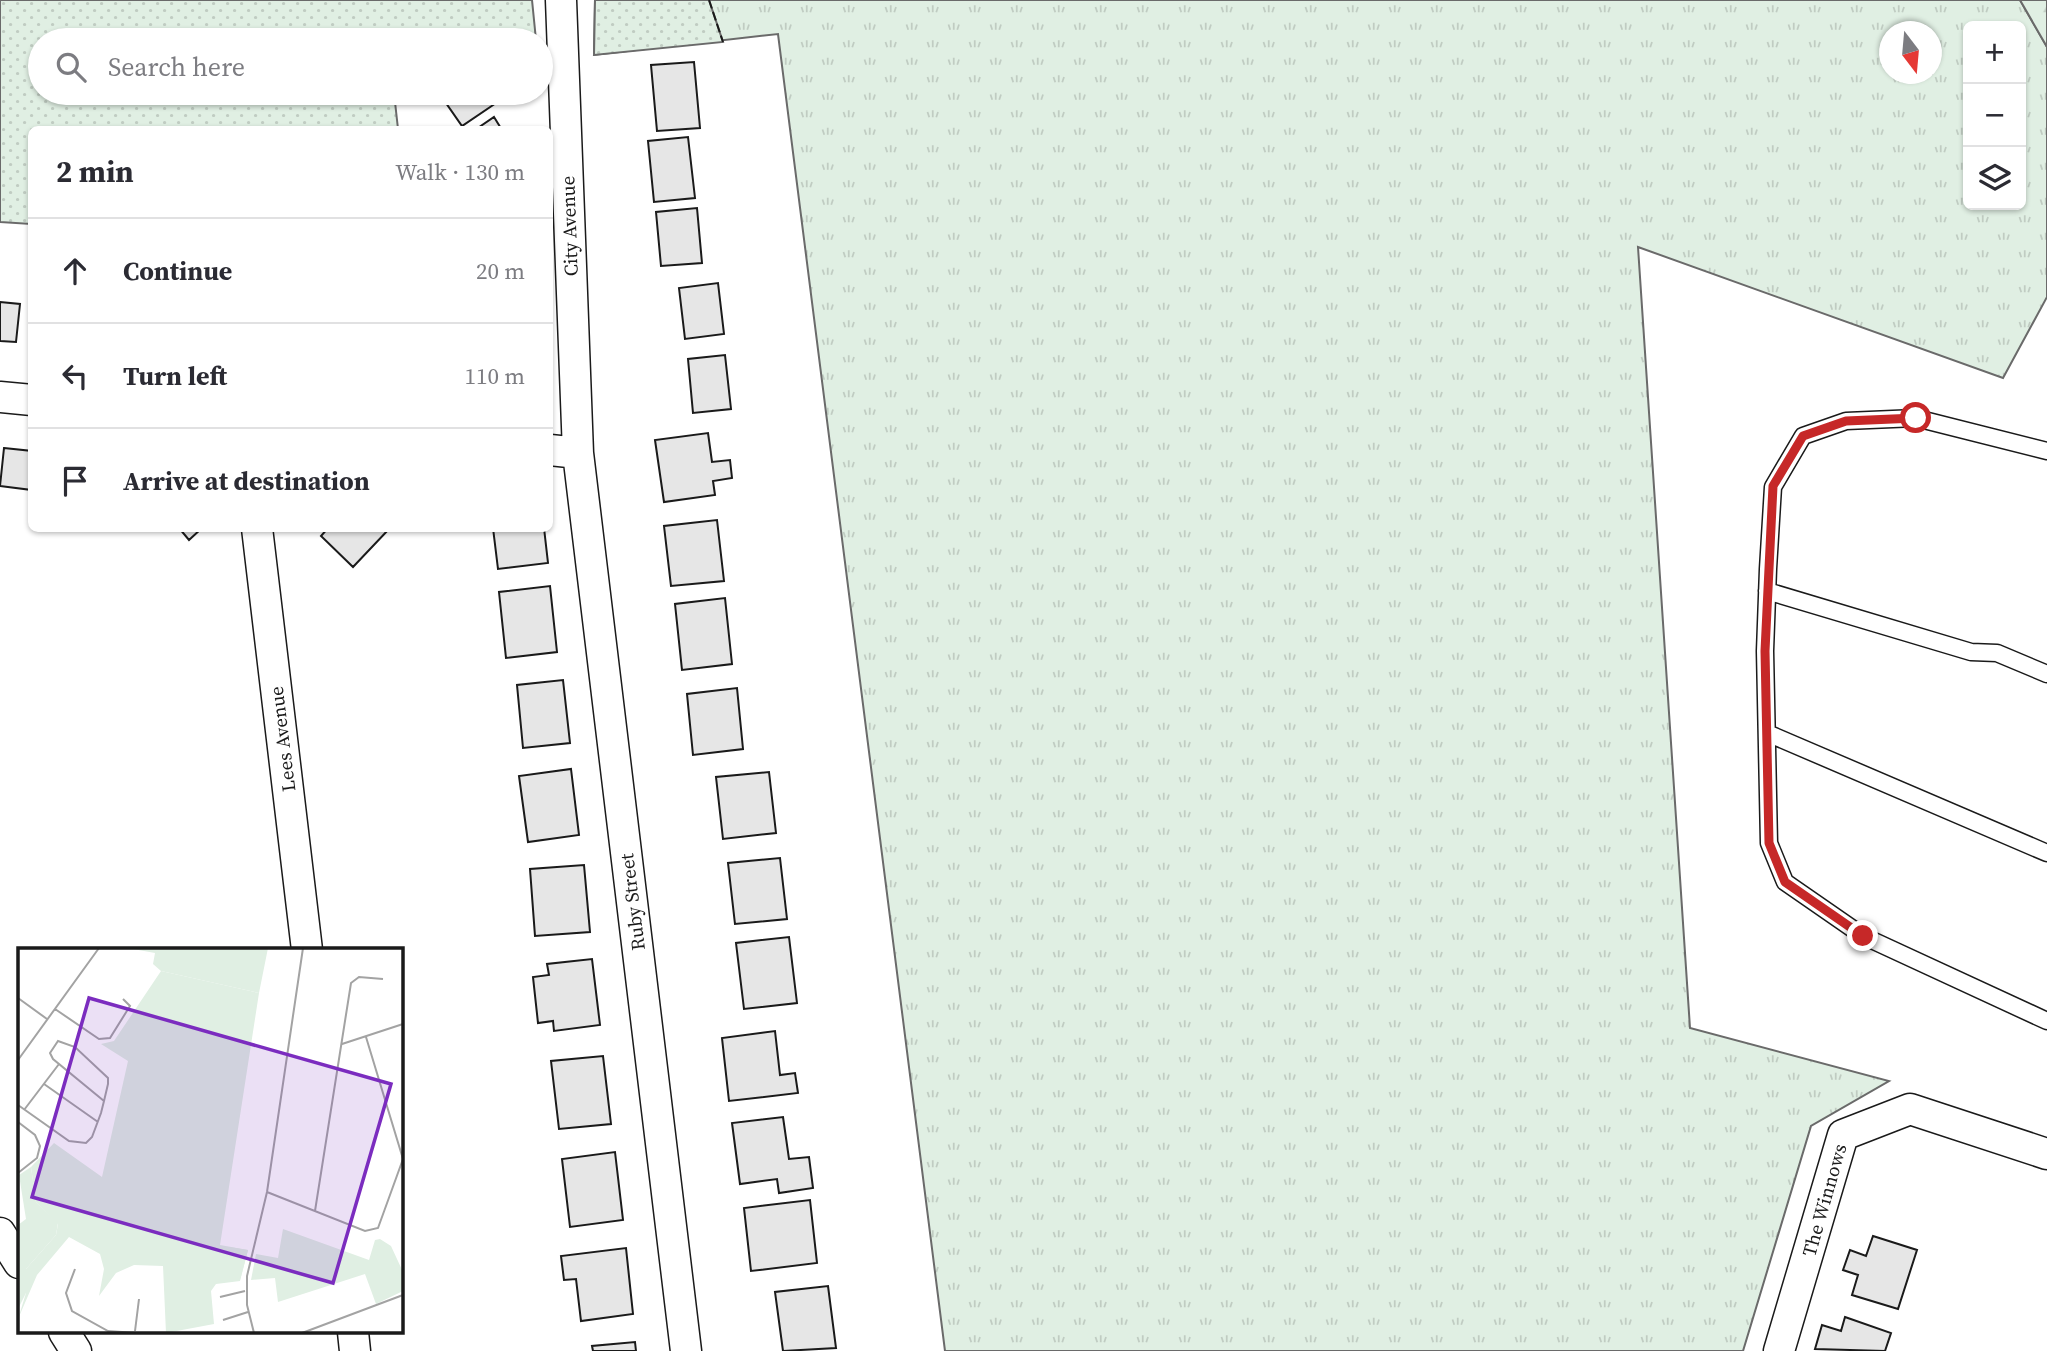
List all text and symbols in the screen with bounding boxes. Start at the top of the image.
north arrow [1879,21,1942,84]
map controls [1963,21,2026,210]
button: + [1963,21,2026,84]
search box [28,28,553,105]
icon: search [52,48,90,86]
text: Search here [108,49,245,85]
button: − [1963,84,2026,147]
button: layers [1963,147,2026,210]
text: 2 min [56,151,134,192]
text: Walk · 130 m [395,156,525,188]
street label: City Avenue [554,175,584,277]
icon: ahead [56,252,94,290]
text: Continue [123,253,232,289]
text: 20 m [476,255,525,287]
icon: left [56,357,94,395]
text: Turn left [123,358,227,394]
text: 110 m [464,360,525,392]
route start [1900,402,1931,433]
icon: arrive [56,462,94,500]
text: Arrive at destination [123,463,370,499]
street label: Lees Avenue [263,685,301,793]
street label: Ruby Street [613,851,651,952]
route end [1847,920,1878,951]
inset map [18,948,402,1334]
street label: The Winnows [1796,1141,1852,1259]

